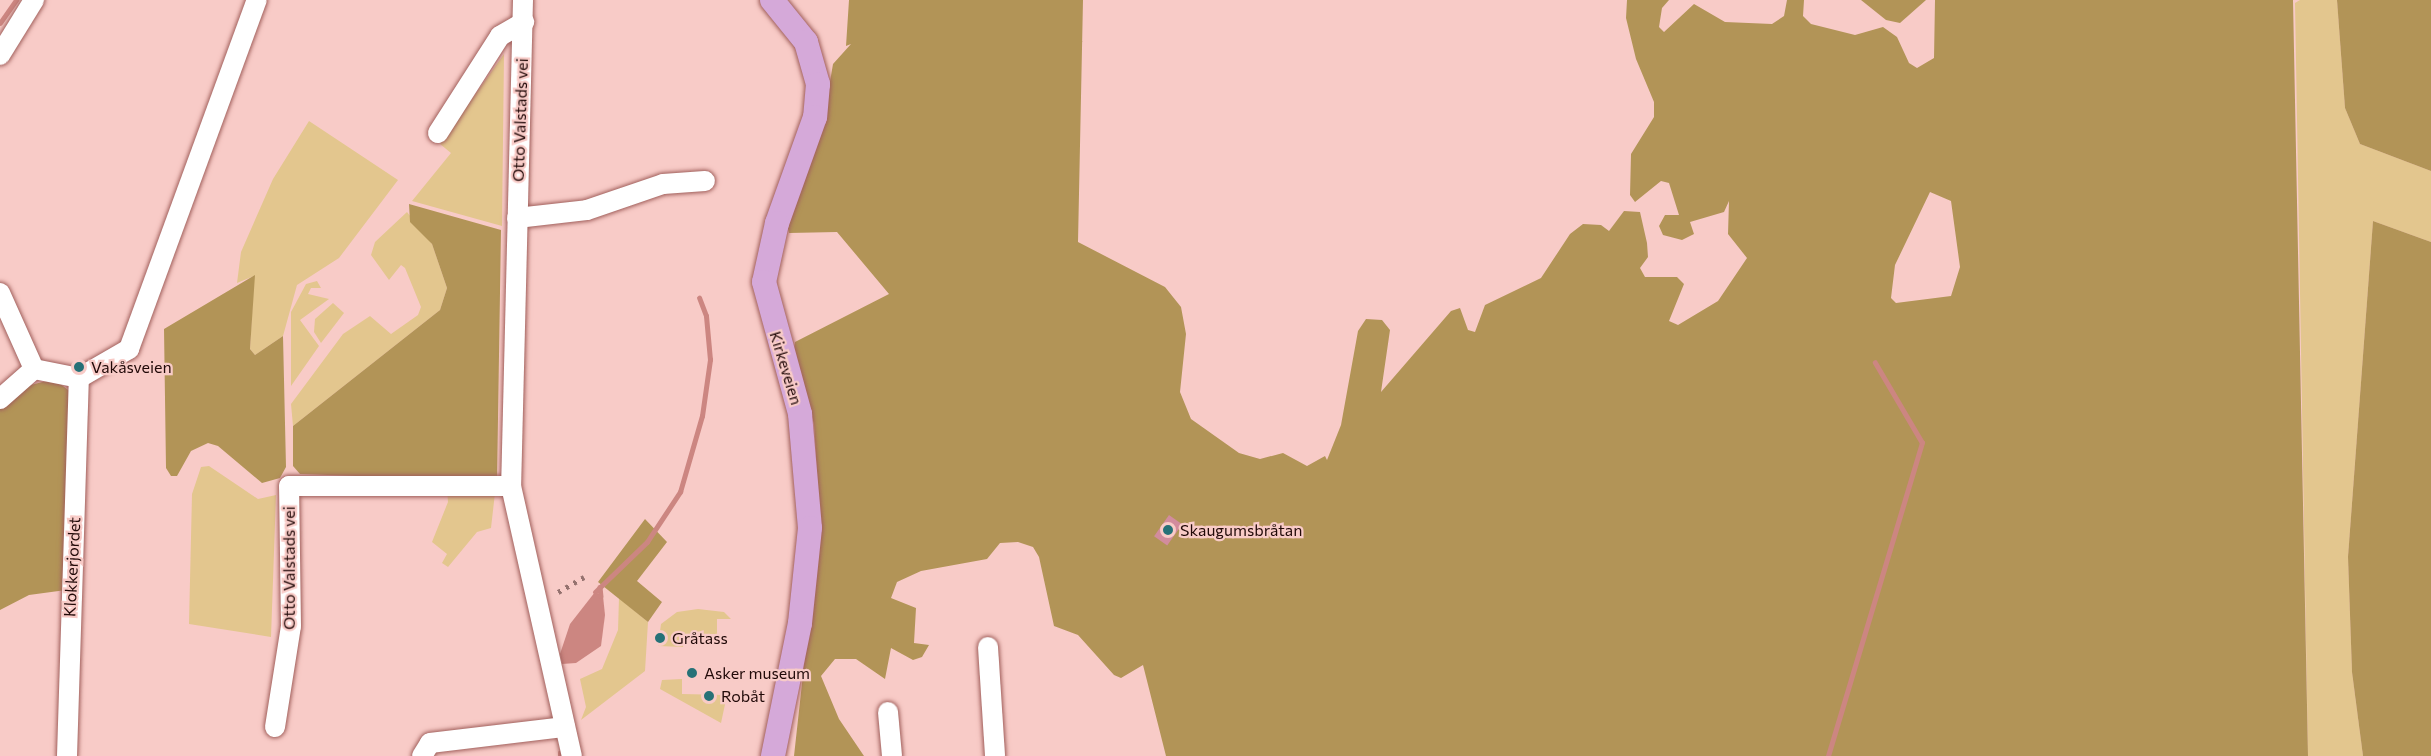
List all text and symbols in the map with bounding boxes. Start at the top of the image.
street label: Otto Valstads vei [508,58,532,182]
street label: Kirkeveien [766,329,806,407]
place label: Vakåsveien [91,357,172,377]
marker: Vakåsveien [72,360,86,374]
street label: Otto Valstads vei [279,506,299,630]
street label: Klokkerjordet [60,517,84,617]
place label: Skaugumsbråtan [1180,520,1302,540]
marker: Skaugumsbråtan [1161,523,1175,537]
place label: Gråtass [672,628,728,648]
marker: Gråtass [653,631,667,645]
place label: Asker museum [704,663,810,683]
marker: Asker museum [685,666,699,680]
place label: Robåt [721,686,765,706]
marker: Robåt [702,689,716,703]

